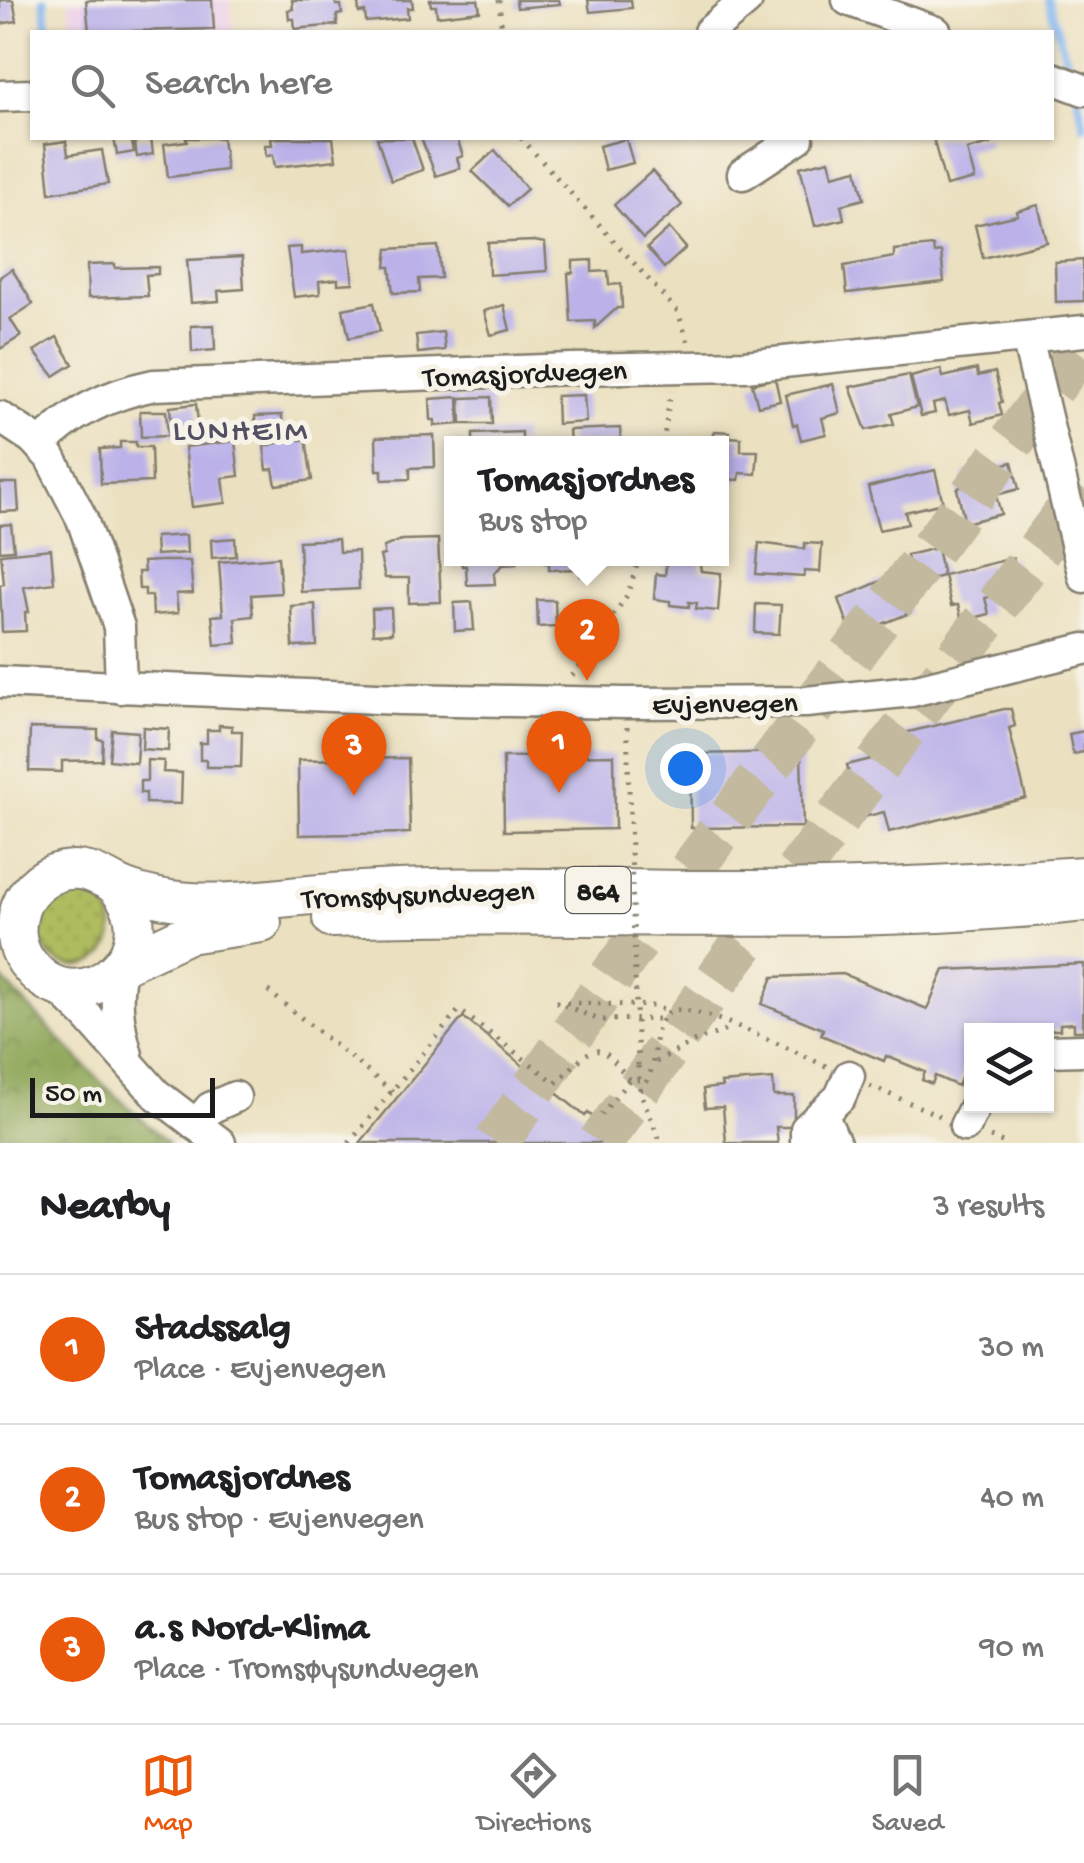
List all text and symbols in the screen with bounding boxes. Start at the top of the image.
search box [30,30,1054,140]
icon: search [65,58,120,113]
text: Search here [145,63,332,107]
street label: Tomasjordvegen [421,355,628,398]
district label: LUNHEIM [173,414,309,452]
popup [444,436,729,566]
text: Tomasjordnes [479,460,694,504]
text: Bus stop [479,504,587,542]
pin: 2 [554,598,620,681]
street label: Evjenvegen [652,688,798,725]
pin: 1 [526,710,592,793]
pin: 3 [322,714,386,796]
your location [660,743,711,794]
road number: 864 [566,867,630,913]
street label: Tromsøysundvegen [299,876,535,919]
map controls [964,1023,1054,1113]
button: layers [964,1023,1054,1113]
scale bar [30,1073,215,1118]
text: 50 m [45,1079,102,1112]
text: Nearby [40,1184,170,1233]
text: 3 results [933,1189,1044,1227]
text: Stadssalg [135,1308,291,1352]
text: 1 [66,1330,79,1368]
text: 30 m [979,1330,1044,1368]
text: Place · Evjenvegen [135,1352,386,1390]
text: Tomasjordnes [135,1458,350,1502]
text: 2 [65,1480,80,1518]
text: 40 m [980,1480,1044,1518]
text: Bus stop · Evjenvegen [135,1502,424,1540]
text: a.s Nord-Klima [135,1608,369,1652]
text: 3 [64,1630,81,1668]
text: 90 m [980,1630,1044,1668]
text: Place · Tromsøysundvegen [135,1652,478,1690]
tab: Map [141,1748,196,1841]
tab: Directions [477,1748,591,1841]
tab: Saved [872,1748,943,1841]

